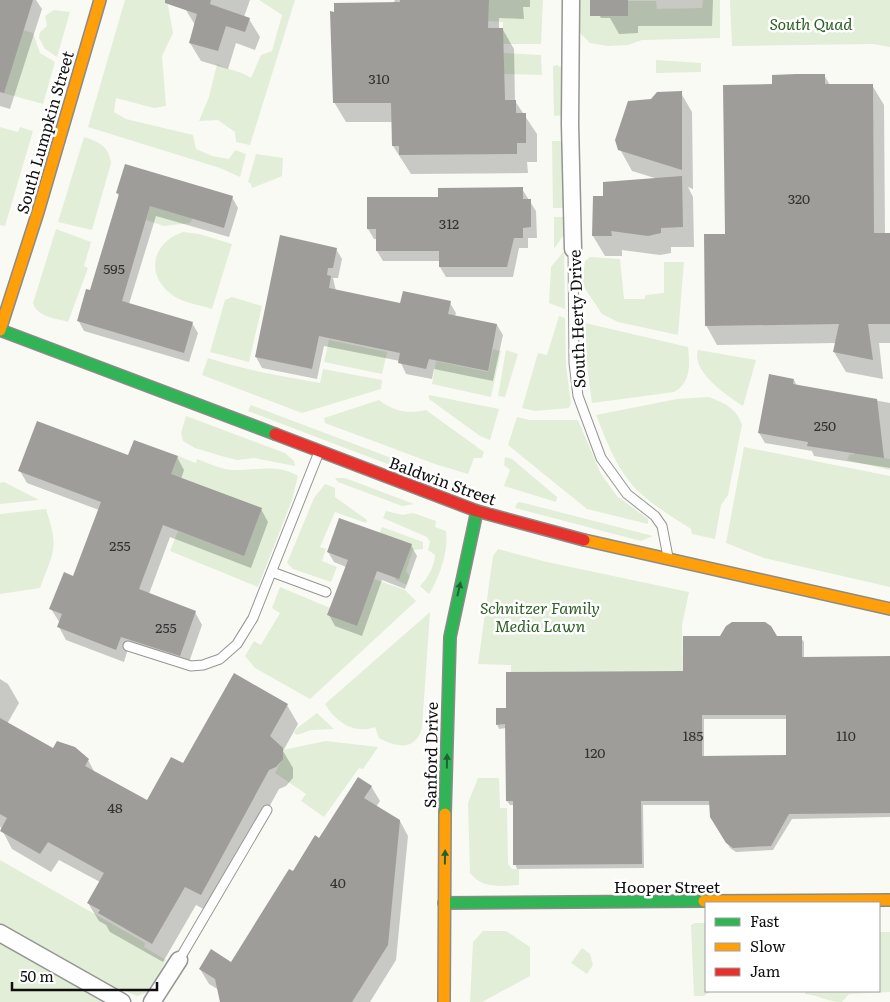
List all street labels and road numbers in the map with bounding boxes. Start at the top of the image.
street label: South Lumpkin Street [9,47,79,216]
street label: South Herty Drive [562,249,590,389]
street label: Baldwin Street [386,449,501,511]
street label: Sanford Drive [417,702,443,808]
street label: Hooper Street [614,874,721,898]

